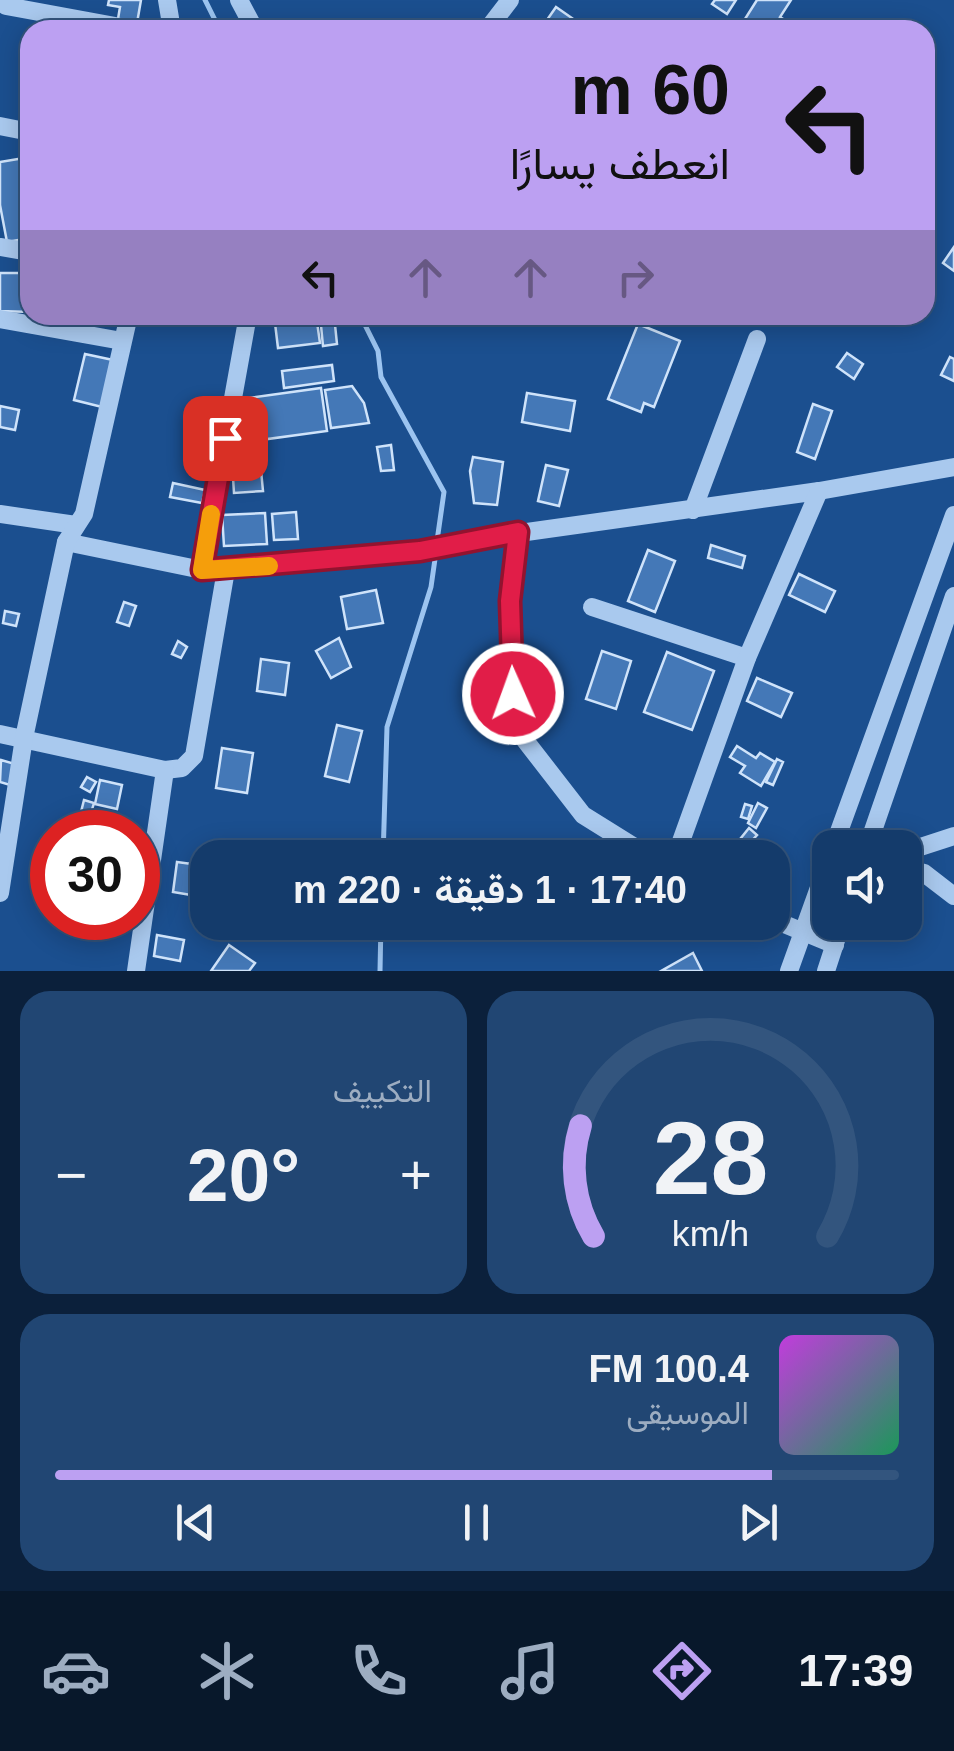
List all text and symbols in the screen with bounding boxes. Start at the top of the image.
text: 60 m [570,51,730,129]
icon: left [765,60,895,190]
text: انعطف يسارًا [510,138,730,189]
icon: left [293,250,348,305]
icon: ahead [398,250,453,305]
icon: ahead [503,250,558,305]
icon: right [608,250,663,305]
pin [183,396,268,481]
icon: arrive [198,411,253,466]
position arrow [461,642,565,746]
speed limit sign: 30 [30,810,160,940]
map controls [812,830,922,940]
button: sound [812,830,922,940]
text: 17:40 · 1 دقيقة · 220 m [293,869,687,911]
text: التكييف [333,1073,432,1109]
text: 28 [653,1100,768,1216]
text: 20° [187,1133,300,1217]
text: − [55,1144,87,1206]
text: + [400,1144,432,1206]
text: km/h [672,1214,749,1254]
text: 100.4 FM [588,1348,749,1390]
text: الموسيقى [626,1395,749,1431]
icon: previous [168,1495,223,1550]
icon: pause [449,1495,504,1550]
icon: next [731,1495,786,1550]
icon: car [41,1636,111,1706]
icon: climate [192,1636,262,1706]
icon: phone [344,1636,414,1706]
icon: music [495,1636,565,1706]
icon: directions [647,1636,717,1706]
text: 17:39 [798,1645,913,1696]

